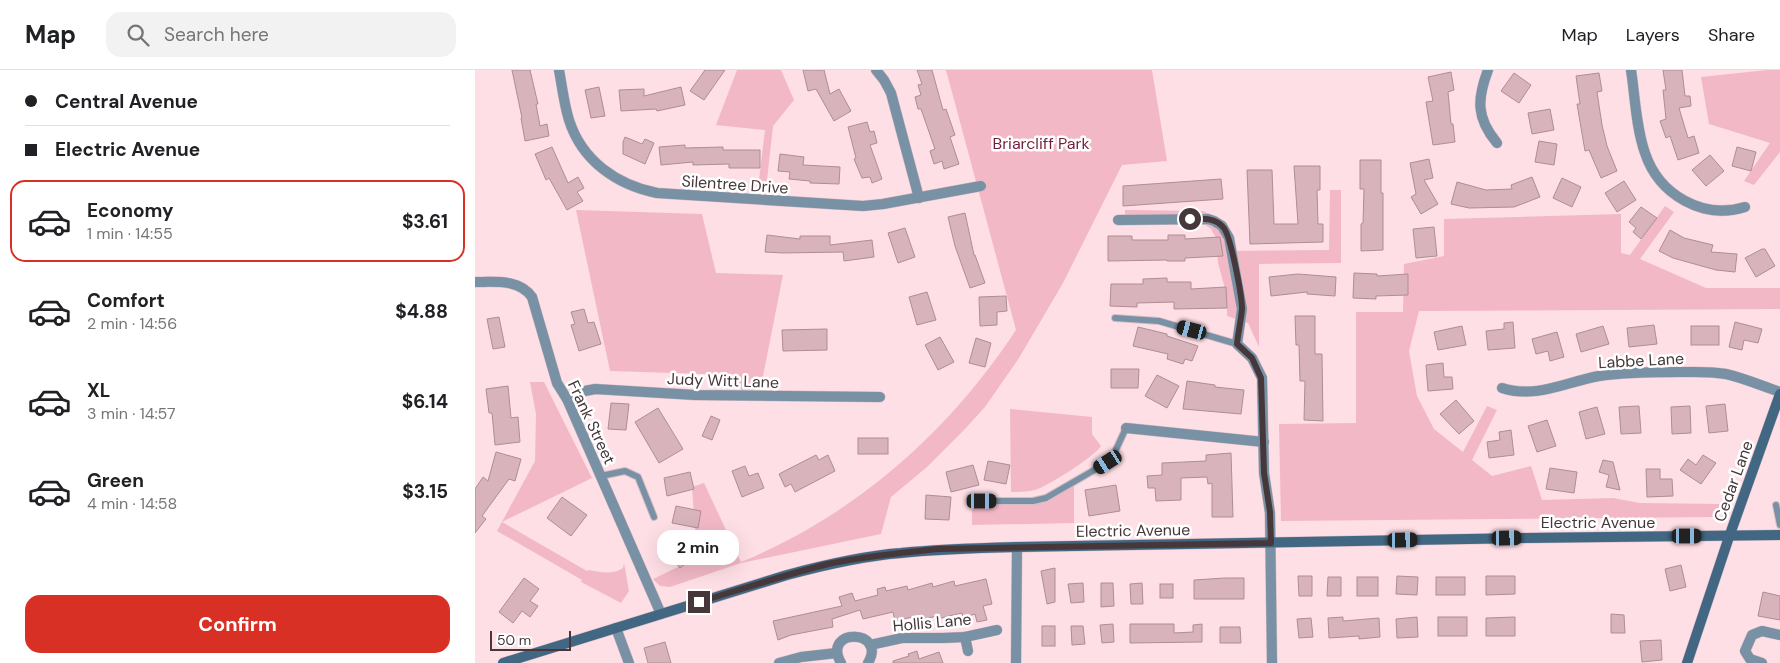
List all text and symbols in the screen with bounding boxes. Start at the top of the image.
search box [106,12,456,57]
text: Map [25,19,76,50]
icon: search [124,21,152,49]
text: Search here [164,22,269,47]
text: Map [1562,23,1598,47]
text: Layers [1626,23,1680,47]
text: Share [1708,23,1755,47]
text: Central Avenue [55,89,198,114]
park label: Briarcliff Park [992,133,1090,154]
text: Electric Avenue [55,137,200,162]
street label: Silentree Drive [681,170,789,199]
text: Economy [87,198,174,223]
icon: car [27,199,72,244]
route start [1179,208,1201,230]
text: $3.61 [402,209,448,234]
text: 1 min · 14:55 [87,223,173,244]
text: Comfort [87,288,165,313]
icon: car [27,289,72,334]
text: $4.88 [395,299,448,324]
text: 2 min · 14:56 [87,313,177,334]
car [1175,319,1208,341]
street label: Labbe Lane [1598,348,1684,373]
street label: Judy Witt Lane [667,368,779,393]
street label: Frank Street [563,377,620,467]
text: XL [87,378,110,403]
icon: car [27,379,72,424]
text: $6.14 [402,389,448,414]
text: 3 min · 14:57 [87,403,176,424]
street label: Cedar Lane [1709,438,1758,525]
car [1091,448,1124,476]
text: Green [87,468,144,493]
icon: car [27,469,72,514]
text: $3.15 [402,479,448,504]
text: 4 min · 14:58 [87,493,177,514]
car [967,494,997,509]
street label: Electric Avenue [1541,512,1655,533]
street label: Electric Avenue [1076,519,1190,542]
car [1672,529,1702,544]
callout: 2 min [658,530,740,564]
car [1491,530,1522,546]
car [1387,532,1418,548]
text: 2 min [677,537,719,558]
route end [688,591,710,613]
button: Confirm [25,595,450,653]
street label: Hollis Lane [892,609,972,636]
scale bar [490,628,571,651]
text: 50 m [497,631,531,649]

